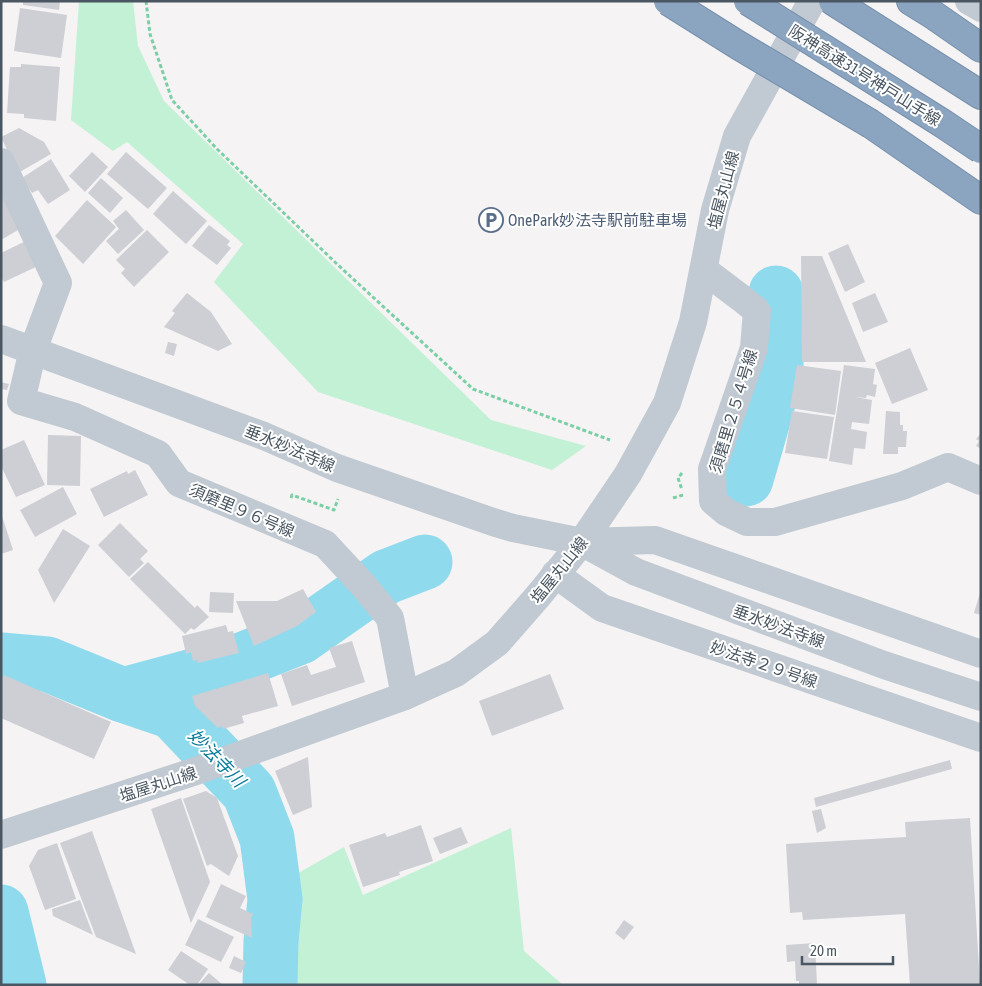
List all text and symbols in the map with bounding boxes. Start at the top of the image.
street label: 阪神高速31号神戸山手線 [786,21,944,129]
street label: 塩屋丸山線 [704,149,742,231]
parking icon: OnePark妙法寺駅前駐車場 [478,207,504,233]
place label: OnePark妙法寺駅前駐車場 [508,211,687,229]
street label: 須磨里２５４号線 [706,347,760,475]
street label: 垂水妙法寺線 [242,421,338,475]
street label: 須磨里９６号線 [187,480,297,540]
street label: 塩屋丸山線 [527,533,591,607]
street label: 垂水妙法寺線 [731,601,827,651]
street label: 妙法寺２９号線 [708,637,820,691]
water label: 妙法寺川 [184,725,251,793]
street label: 塩屋丸山線 [117,763,199,805]
scale bar [802,934,893,966]
text: 20 m [810,942,837,959]

